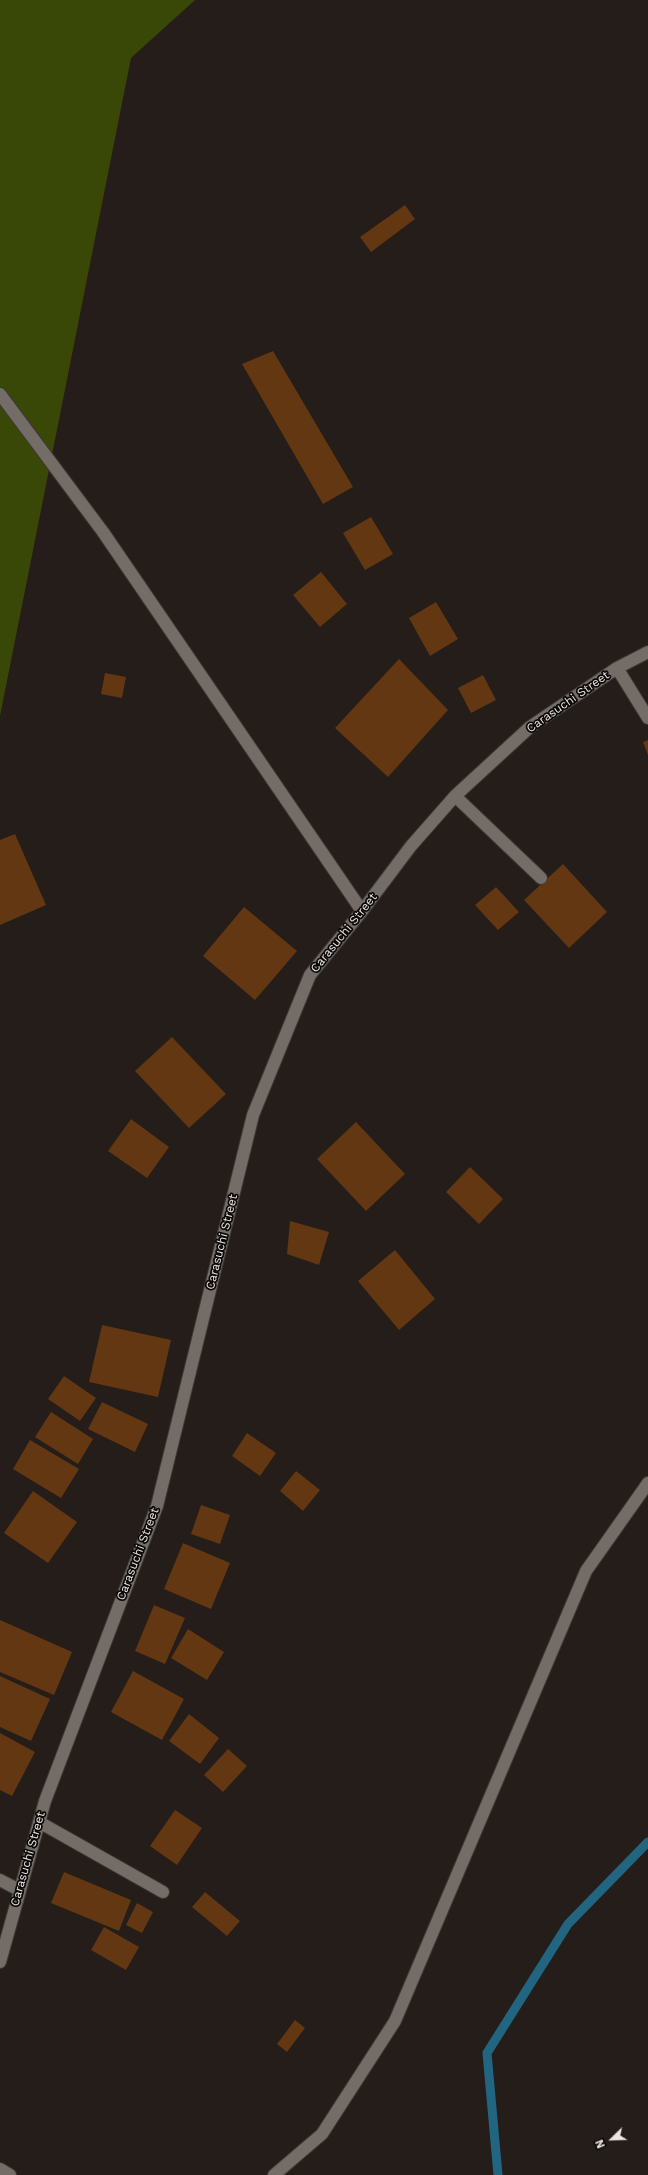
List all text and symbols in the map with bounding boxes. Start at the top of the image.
street label: Carasuchi Street [524,668,612,736]
street label: Carasuchi Street [308,890,380,976]
street label: Carasuchi Street [203,1193,241,1291]
street label: Carasuchi Street [114,1506,162,1602]
street label: Carasuchi Street [8,1810,48,1908]
north arrow [592,2119,632,2159]
text: N [593,2138,608,2150]

